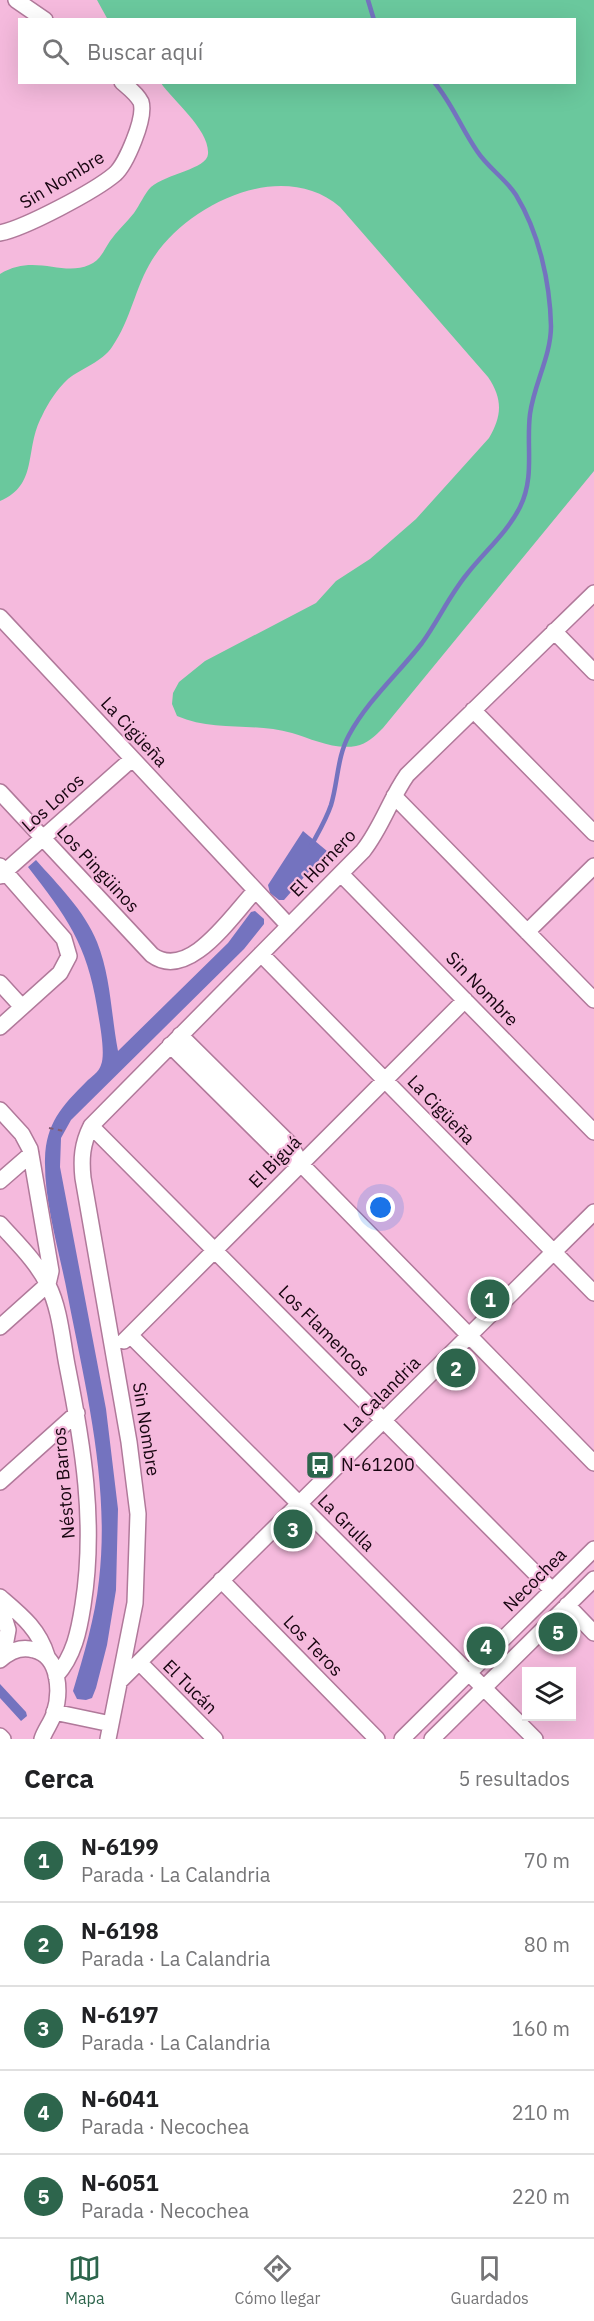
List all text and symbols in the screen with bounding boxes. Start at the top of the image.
search box [18,18,576,84]
icon: search [39,35,72,68]
text: Buscar aquí [87,37,203,66]
street label: Sin Nombre [15,145,108,214]
street label: La Cigüeña [96,692,173,772]
street label: Los Loros [17,769,89,837]
street label: Los Pingüinos [52,820,145,917]
street label: El Hornero [285,824,361,901]
street label: Sin Nombre [441,947,524,1031]
street label: La Cigüeña [403,1070,480,1150]
street label: El Biguá [243,1130,306,1193]
your location [366,1193,395,1222]
pin: 1 [470,1276,510,1322]
street label: Los Flamencos [274,1280,375,1381]
pin: 2 [436,1346,476,1390]
street label: La Calandria [338,1351,425,1438]
street label: Sin Nombre [128,1380,165,1478]
street label: Néstor Barros [47,1426,80,1540]
bus stop icon: N-61200 [304,1449,336,1481]
place label: N-61200 [341,1453,415,1476]
street label: La Grulla [313,1489,380,1556]
pin: 3 [274,1506,312,1552]
street label: Necochea [498,1543,571,1616]
street label: Los Teros [279,1610,348,1681]
pin: 5 [538,1610,578,1654]
pin: 4 [466,1624,506,1668]
street label: El Tucán [158,1654,223,1719]
map controls [522,1667,576,1721]
button: layers [522,1667,576,1721]
text: Cerca [24,1761,94,1795]
text: 5 resultados [458,1765,570,1792]
text: N-6199 [81,1832,159,1861]
text: 1 [38,1847,50,1874]
text: 70 m [524,1847,570,1874]
text: Parada · La Calandria [81,1861,270,1888]
text: N-6198 [81,1916,159,1945]
text: 2 [38,1931,50,1958]
text: 80 m [524,1931,570,1958]
text: Parada · La Calandria [81,1945,270,1972]
text: N-6197 [81,2000,159,2029]
text: 3 [38,2015,50,2042]
text: 160 m [512,2015,570,2042]
text: Parada · La Calandria [81,2029,270,2056]
text: N-6041 [81,2084,159,2113]
text: 4 [38,2099,50,2126]
text: 210 m [512,2099,570,2126]
text: Parada · Necochea [81,2113,249,2140]
text: N-6051 [81,2168,159,2197]
text: 5 [38,2183,50,2210]
text: 220 m [512,2183,570,2210]
text: Parada · Necochea [81,2197,249,2224]
tab: Mapa [65,2252,104,2308]
tab: Cómo llegar [235,2252,320,2308]
tab: Guardados [451,2252,529,2308]

